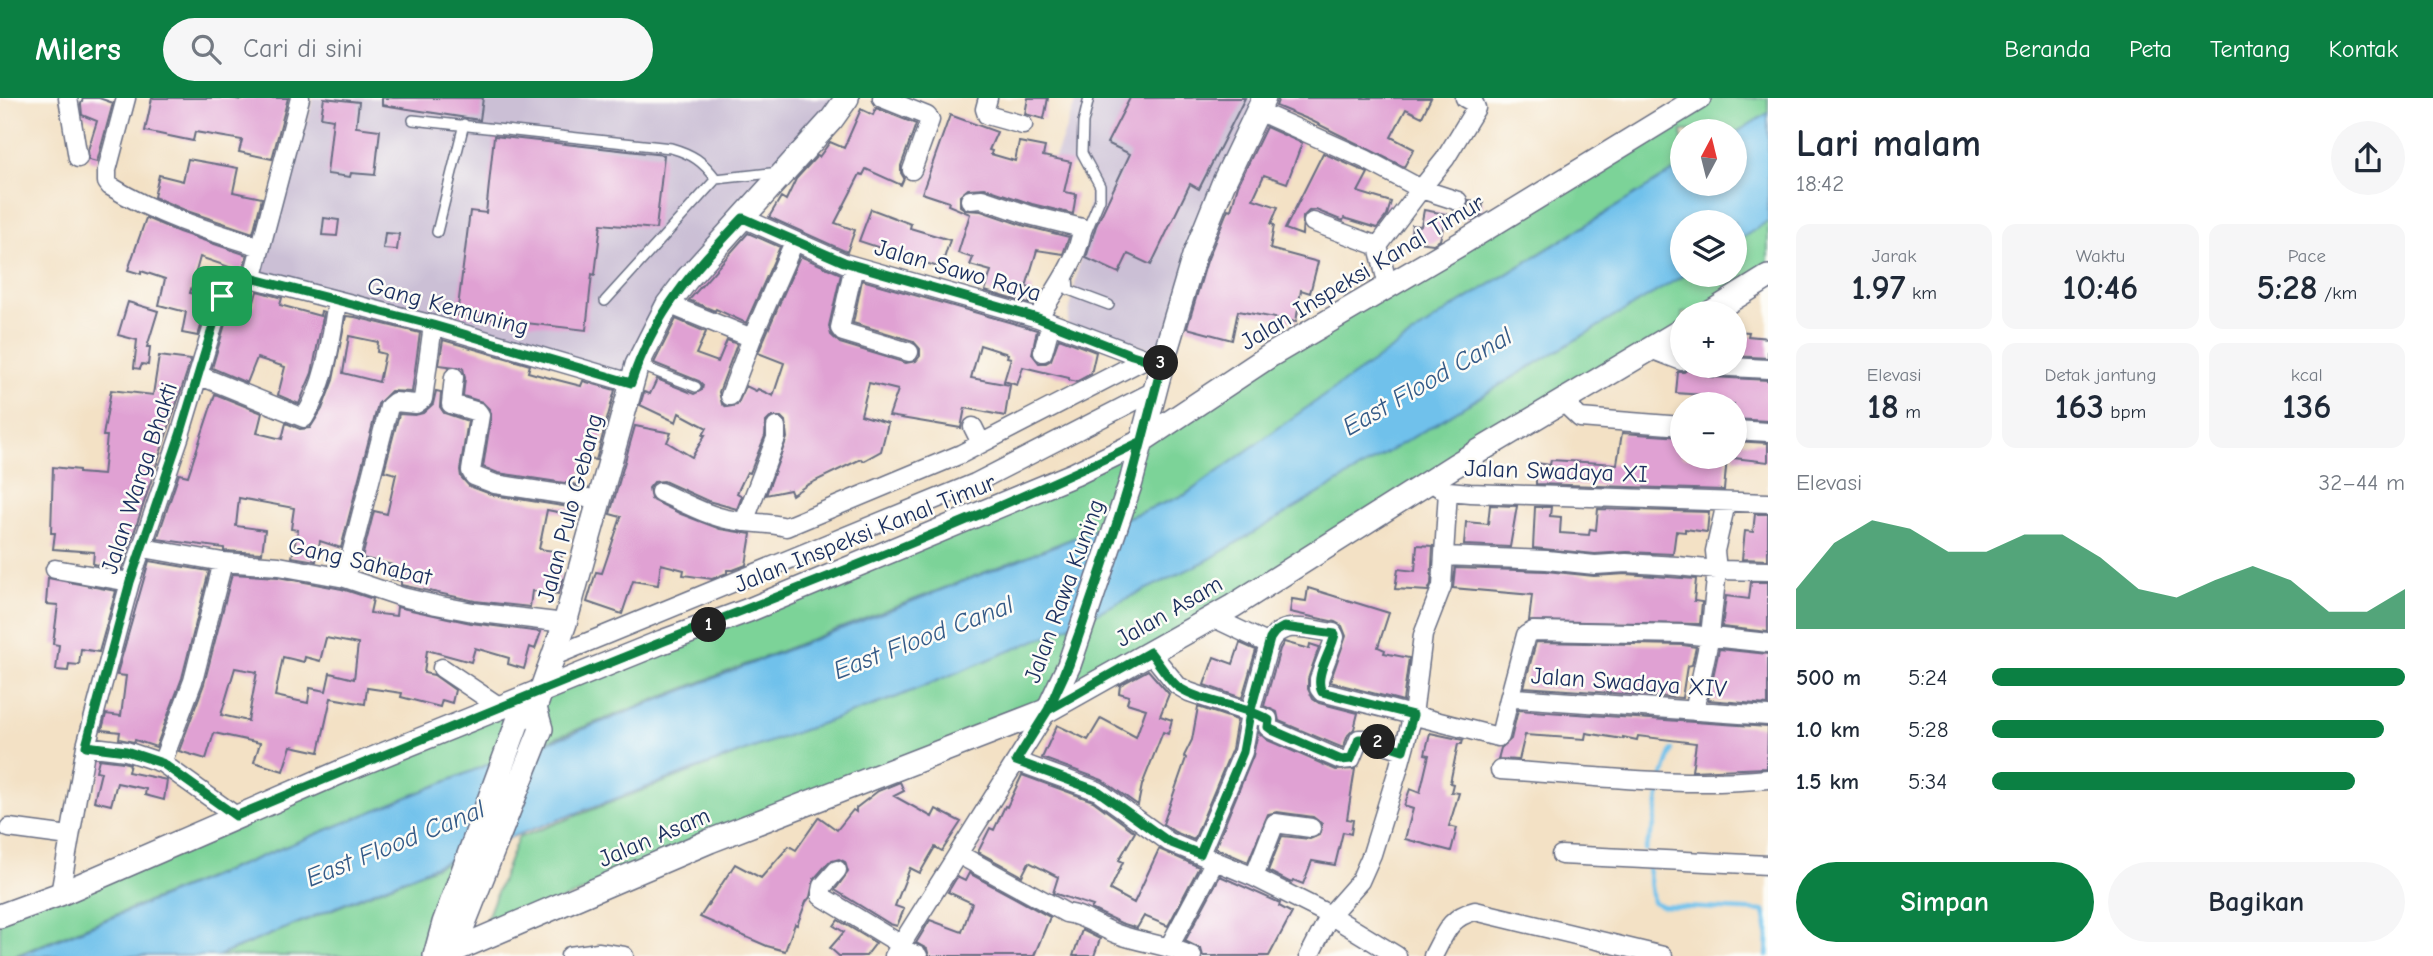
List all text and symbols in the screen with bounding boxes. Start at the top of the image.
search box [163,18,653,81]
text: Milers [35,30,121,68]
icon: search [187,30,225,68]
text: Cari di sini [243,34,363,64]
text: Beranda [2004,35,2091,63]
text: Peta [2129,35,2172,63]
text: Tentang [2210,35,2290,63]
text: Kontak [2328,35,2398,63]
north arrow [1670,119,1746,196]
map controls [1670,119,1747,469]
button: share [2331,121,2405,195]
text: Lari malam [1796,122,1981,166]
text: 18:42 [1796,170,1844,197]
street label: Jalan Inspeksi Kanal Timur [1235,188,1489,356]
button: layers [1670,210,1747,287]
street label: Jalan Sawo Raya [872,233,1044,307]
text: Jarak [1872,245,1917,267]
text: Waktu [2076,245,2125,267]
text: Pace [2288,245,2326,267]
pin [192,266,252,326]
text: 1.97 [1851,267,1906,308]
text: 10:46 [2063,267,2138,308]
text: 5:28 [2256,267,2318,308]
street label: Gang Kemuning [364,271,532,341]
icon: arrive [203,277,241,315]
text: km [1906,282,1937,304]
text: /km [2318,282,2357,304]
button: + [1670,301,1747,378]
water label: East Flood Canal [1338,321,1518,442]
pin: 3 [1144,345,1178,380]
text: 3 [1156,351,1165,373]
text: Elevasi [1867,364,1922,386]
text: Detak jantung [2044,364,2157,386]
text: kcal [2291,364,2323,386]
street label: Jalan Warga Bhakti [95,379,183,577]
text: 18 [1867,386,1899,427]
text: 163 [2055,386,2104,427]
text: 136 [2282,386,2331,427]
button: − [1670,392,1747,469]
text: m [1899,401,1921,423]
text: bpm [2104,401,2146,423]
street label: Jalan Pulo Gebang [531,410,609,606]
street label: Jalan Swadaya XI [1464,454,1648,488]
street label: Jalan Inspeksi Kanal Timur [730,468,1000,598]
text: Elevasi [1796,469,1862,496]
text: 32–44 m [2319,469,2405,496]
street label: Jalan Rawa Kuning [1018,495,1110,687]
street label: Gang Sahabat [285,531,436,591]
street label: Jalan Asam [1111,569,1227,653]
water label: East Flood Canal [829,590,1018,686]
pin: 1 [692,608,726,642]
text: 1 [705,613,712,635]
street label: Jalan Swadaya XIV [1530,661,1728,703]
text: 500 m [1796,664,1861,691]
text: 5:24 [1908,664,1948,691]
text: 1.0 km [1796,716,1860,743]
text: 5:28 [1908,716,1949,743]
pin: 2 [1360,724,1396,760]
text: 2 [1373,730,1382,752]
text: 1.5 km [1796,768,1859,795]
text: 5:34 [1908,768,1947,795]
water label: East Flood Canal [302,794,489,893]
street label: Jalan Asam [594,801,714,873]
button: Simpan [1796,862,2094,942]
button: Bagikan [2108,862,2405,942]

